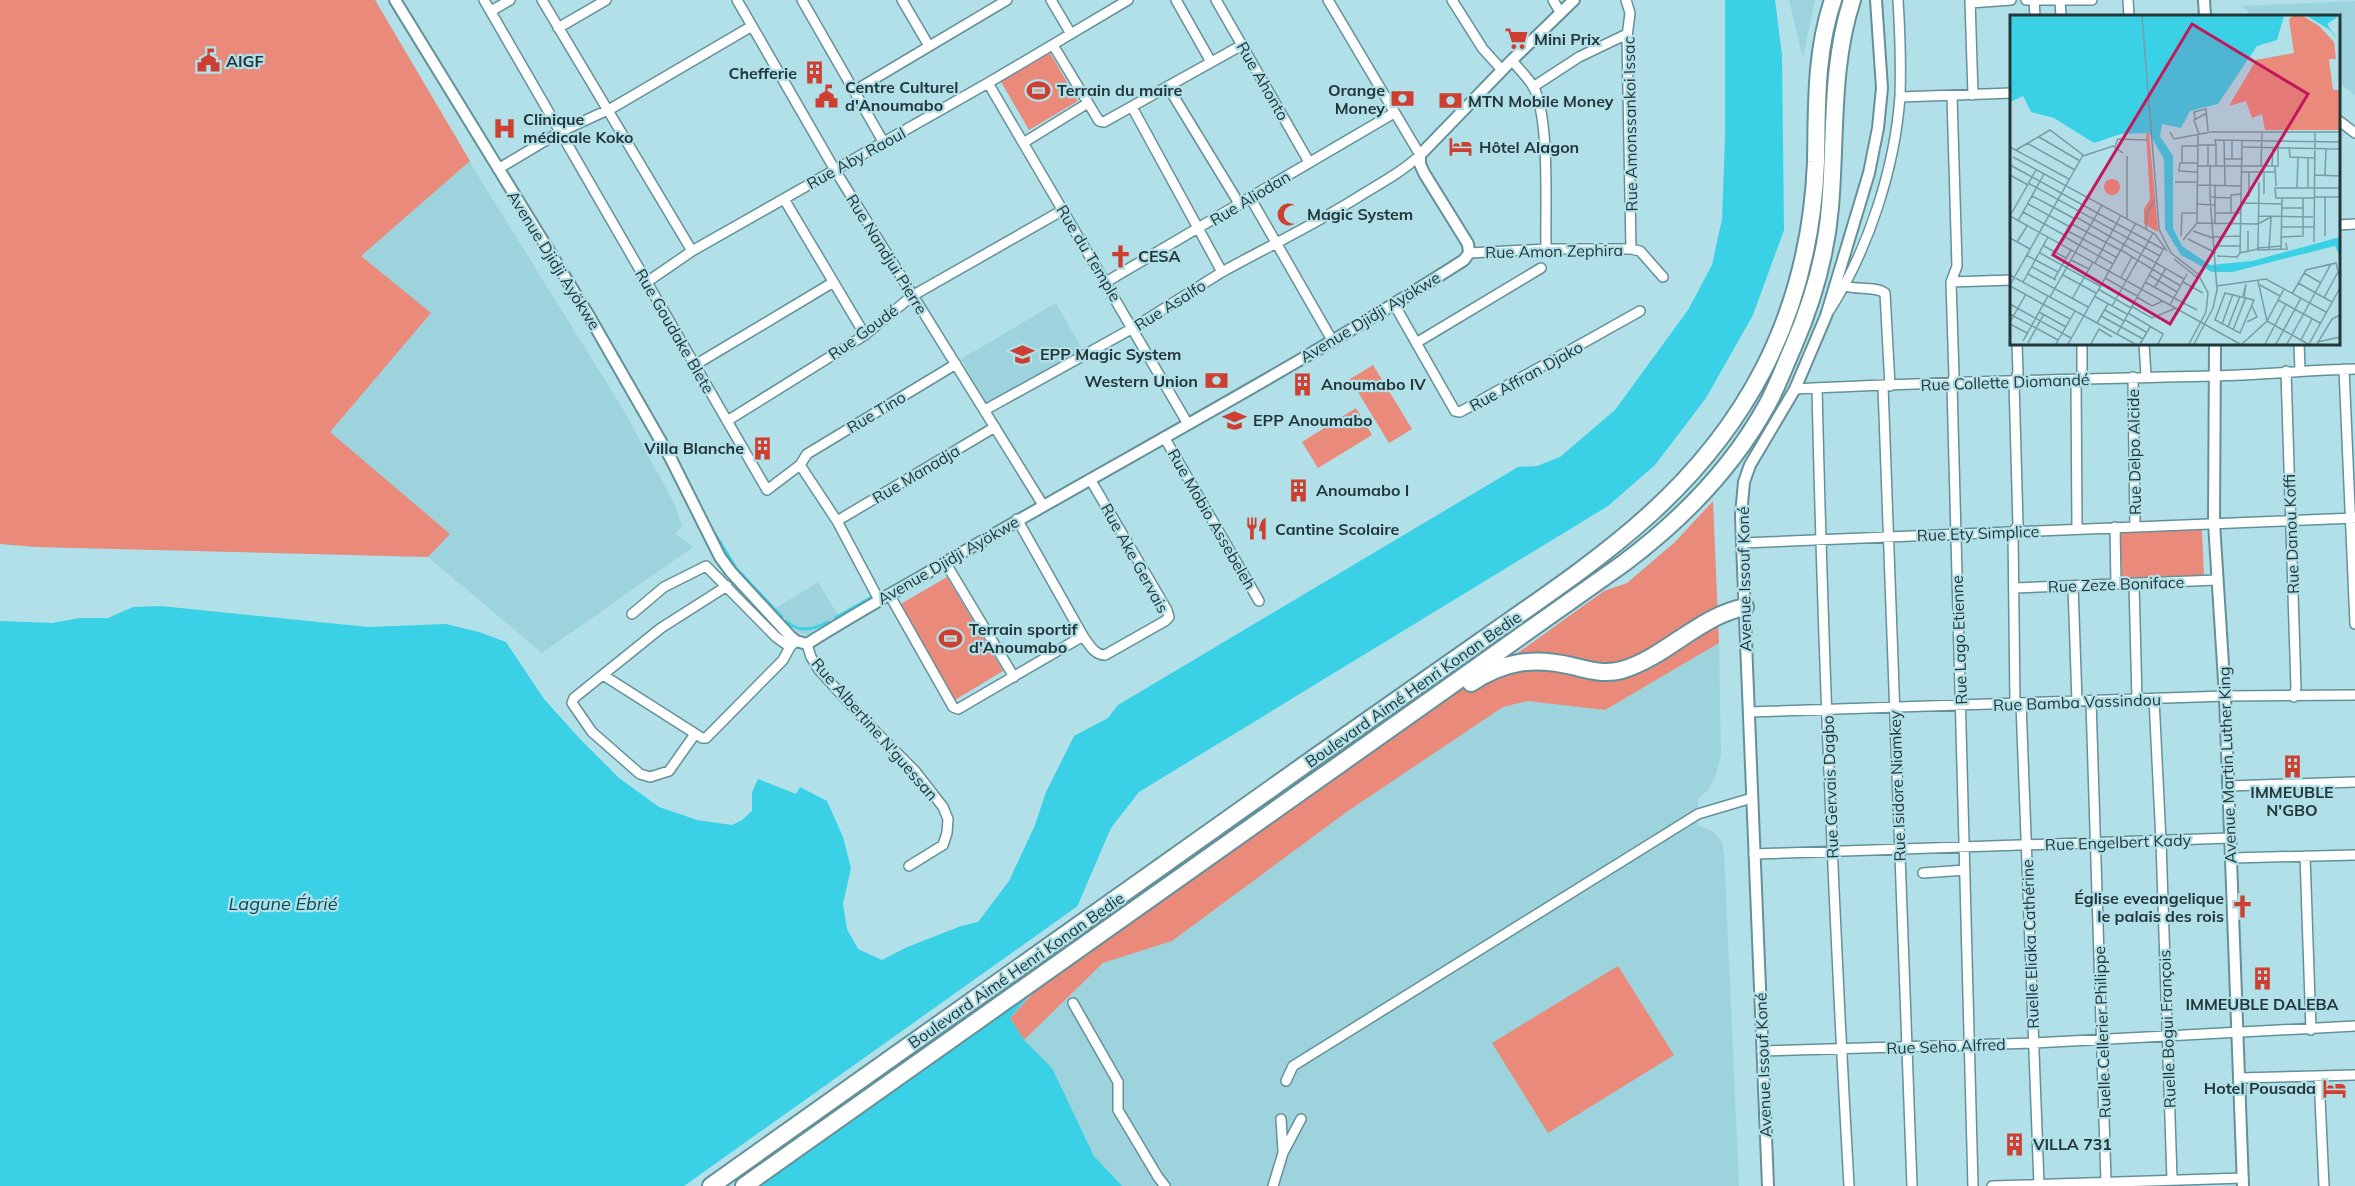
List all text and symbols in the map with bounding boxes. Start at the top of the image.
inset map [2010,15,2340,345]
supermarket icon: Mini Prix [1503,26,1529,52]
place label: Mini Prix [1534,29,1600,49]
street label: Rue Amonssankoi Issac [1618,36,1642,212]
street label: Rue Ahonto [1232,38,1294,124]
public building icon: AIGF [195,48,221,74]
place label: AIGF [226,51,264,71]
building icon: Chefferie [802,60,828,86]
place label: Chefferie [728,63,797,83]
place label: Centre Culturel d'Anoumabo [845,77,958,115]
sports icon: Terrain du maire [1026,77,1052,103]
place label: Terrain du maire [1057,80,1183,100]
place label: Orange Money [1328,80,1385,118]
public building icon: Centre Culturel d'Anoumabo [814,83,840,109]
bank icon: Orange Money [1390,86,1416,112]
bank icon: MTN Mobile Money [1437,88,1463,114]
place label: MTN Mobile Money [1468,91,1614,111]
place label: Clinique médicale Koko [523,109,634,147]
hospital icon: Clinique médicale Koko [492,115,518,141]
street label: Rue Aby Raoul [803,123,909,193]
hotel icon: Hôtel Alagon [1448,134,1474,160]
place label: Hôtel Alagon [1479,137,1579,157]
street label: Rue Aliodan [1206,166,1294,230]
street label: Avenue Djidji Ayökwe [503,187,605,333]
street label: Rue Nandjui Pierre [842,190,932,318]
street label: Rue du Temple [1052,201,1126,305]
mosque icon: Magic System [1276,201,1302,227]
place label: Magic System [1307,204,1413,224]
street label: Rue Amon Zephira [1485,240,1623,262]
church icon: CESA [1107,243,1133,269]
place label: CESA [1138,246,1181,266]
street label: Rue Goudake Blete [631,265,719,397]
street label: Avenue Djidji Ayökwe [1296,267,1444,367]
street label: Rue Asalfo [1131,275,1209,335]
street label: Rue Goudé [824,300,902,364]
street label: Rue Affran Djako [1466,337,1586,415]
school or university icon: EPP Magic System [1009,341,1035,367]
place label: EPP Magic System [1040,344,1181,364]
bank icon: Western Union [1203,368,1229,394]
street label: Rue Collette Diomandé [1920,369,2090,395]
place label: Western Union [1085,371,1198,391]
building icon: Anoumabo IV [1290,371,1316,397]
place label: Anoumabo IV [1321,374,1426,394]
street label: Rue Tino [843,387,909,437]
street label: Rue Delpo Alcide [2123,389,2145,515]
school or university icon: EPP Anoumabo [1222,407,1248,433]
place label: EPP Anoumabo [1253,410,1373,430]
building icon: Villa Blanche [749,435,775,461]
place label: Villa Blanche [643,438,744,458]
street label: Rue Manadja [869,440,963,508]
street label: Rue Mobio Assebeleh [1164,445,1260,593]
street label: Rue Danou Koffi [2279,474,2303,594]
building icon: Anoumabo I [1285,477,1311,503]
place label: Anoumabo I [1316,480,1409,500]
street label: Rue Ake Gervais [1097,500,1173,616]
street label: Avenue Issouf Koné [1733,506,1755,652]
street label: Avenue Djidji Ayökwe [874,511,1022,609]
restaurant icon: Cantine Scolaire [1244,516,1270,542]
place label: Cantine Scolaire [1275,519,1399,539]
street label: Rue Ety Simplice [1916,521,2040,545]
street label: Rue Zeze Boniface [2047,572,2185,596]
street label: Rue Lago Etienne [1947,575,1971,705]
street label: Boulevard Aimé Henri Konan Bedie [1301,607,1525,771]
place label: Terrain sportif d'Anoumabo [969,619,1078,657]
sports icon: Terrain sportif d'Anoumabo [938,625,964,651]
street label: Rue Albertine N'guessan [807,653,943,805]
street label: Avenue Martin Luther King [2214,666,2240,864]
street label: Rue Bamba Vassindou [1993,689,2161,715]
street label: Rue Isidore Niamkey [1884,710,1910,862]
street label: Rue Gervais Dagbo [1817,715,1843,859]
building icon: IMMEUBLE N'GBO [2279,754,2305,780]
place label: IMMEUBLE N'GBO [2250,782,2334,820]
street label: Rue Engelbert Kady [2045,829,2192,855]
street label: Ruelle Eliaka Cathérine [2017,859,2043,1029]
street label: Boulevard Aimé Henri Konan Bedie [904,888,1128,1052]
place label: Église eveangelique le palais des rois [2074,888,2224,926]
water label: Lagune Ébrié [229,892,338,915]
church icon: Église eveangelique le palais des rois [2229,894,2255,920]
street label: Ruelle Cellerier Philippe [2089,946,2115,1118]
street label: Ruelle Bogui François [2154,949,2180,1109]
building icon: IMMEUBLE DALEBA [2249,966,2275,992]
street label: Avenue Issouf Koné [1750,992,1776,1138]
place label: IMMEUBLE DALEBA [2185,994,2339,1014]
street label: Rue Seho Alfred [1886,1034,2006,1058]
hotel icon: Hotel Pousada [2321,1075,2347,1101]
place label: Hotel Pousada [2204,1078,2316,1098]
building icon: VILLA 731 [2002,1131,2028,1157]
place label: VILLA 731 [2032,1134,2112,1154]

